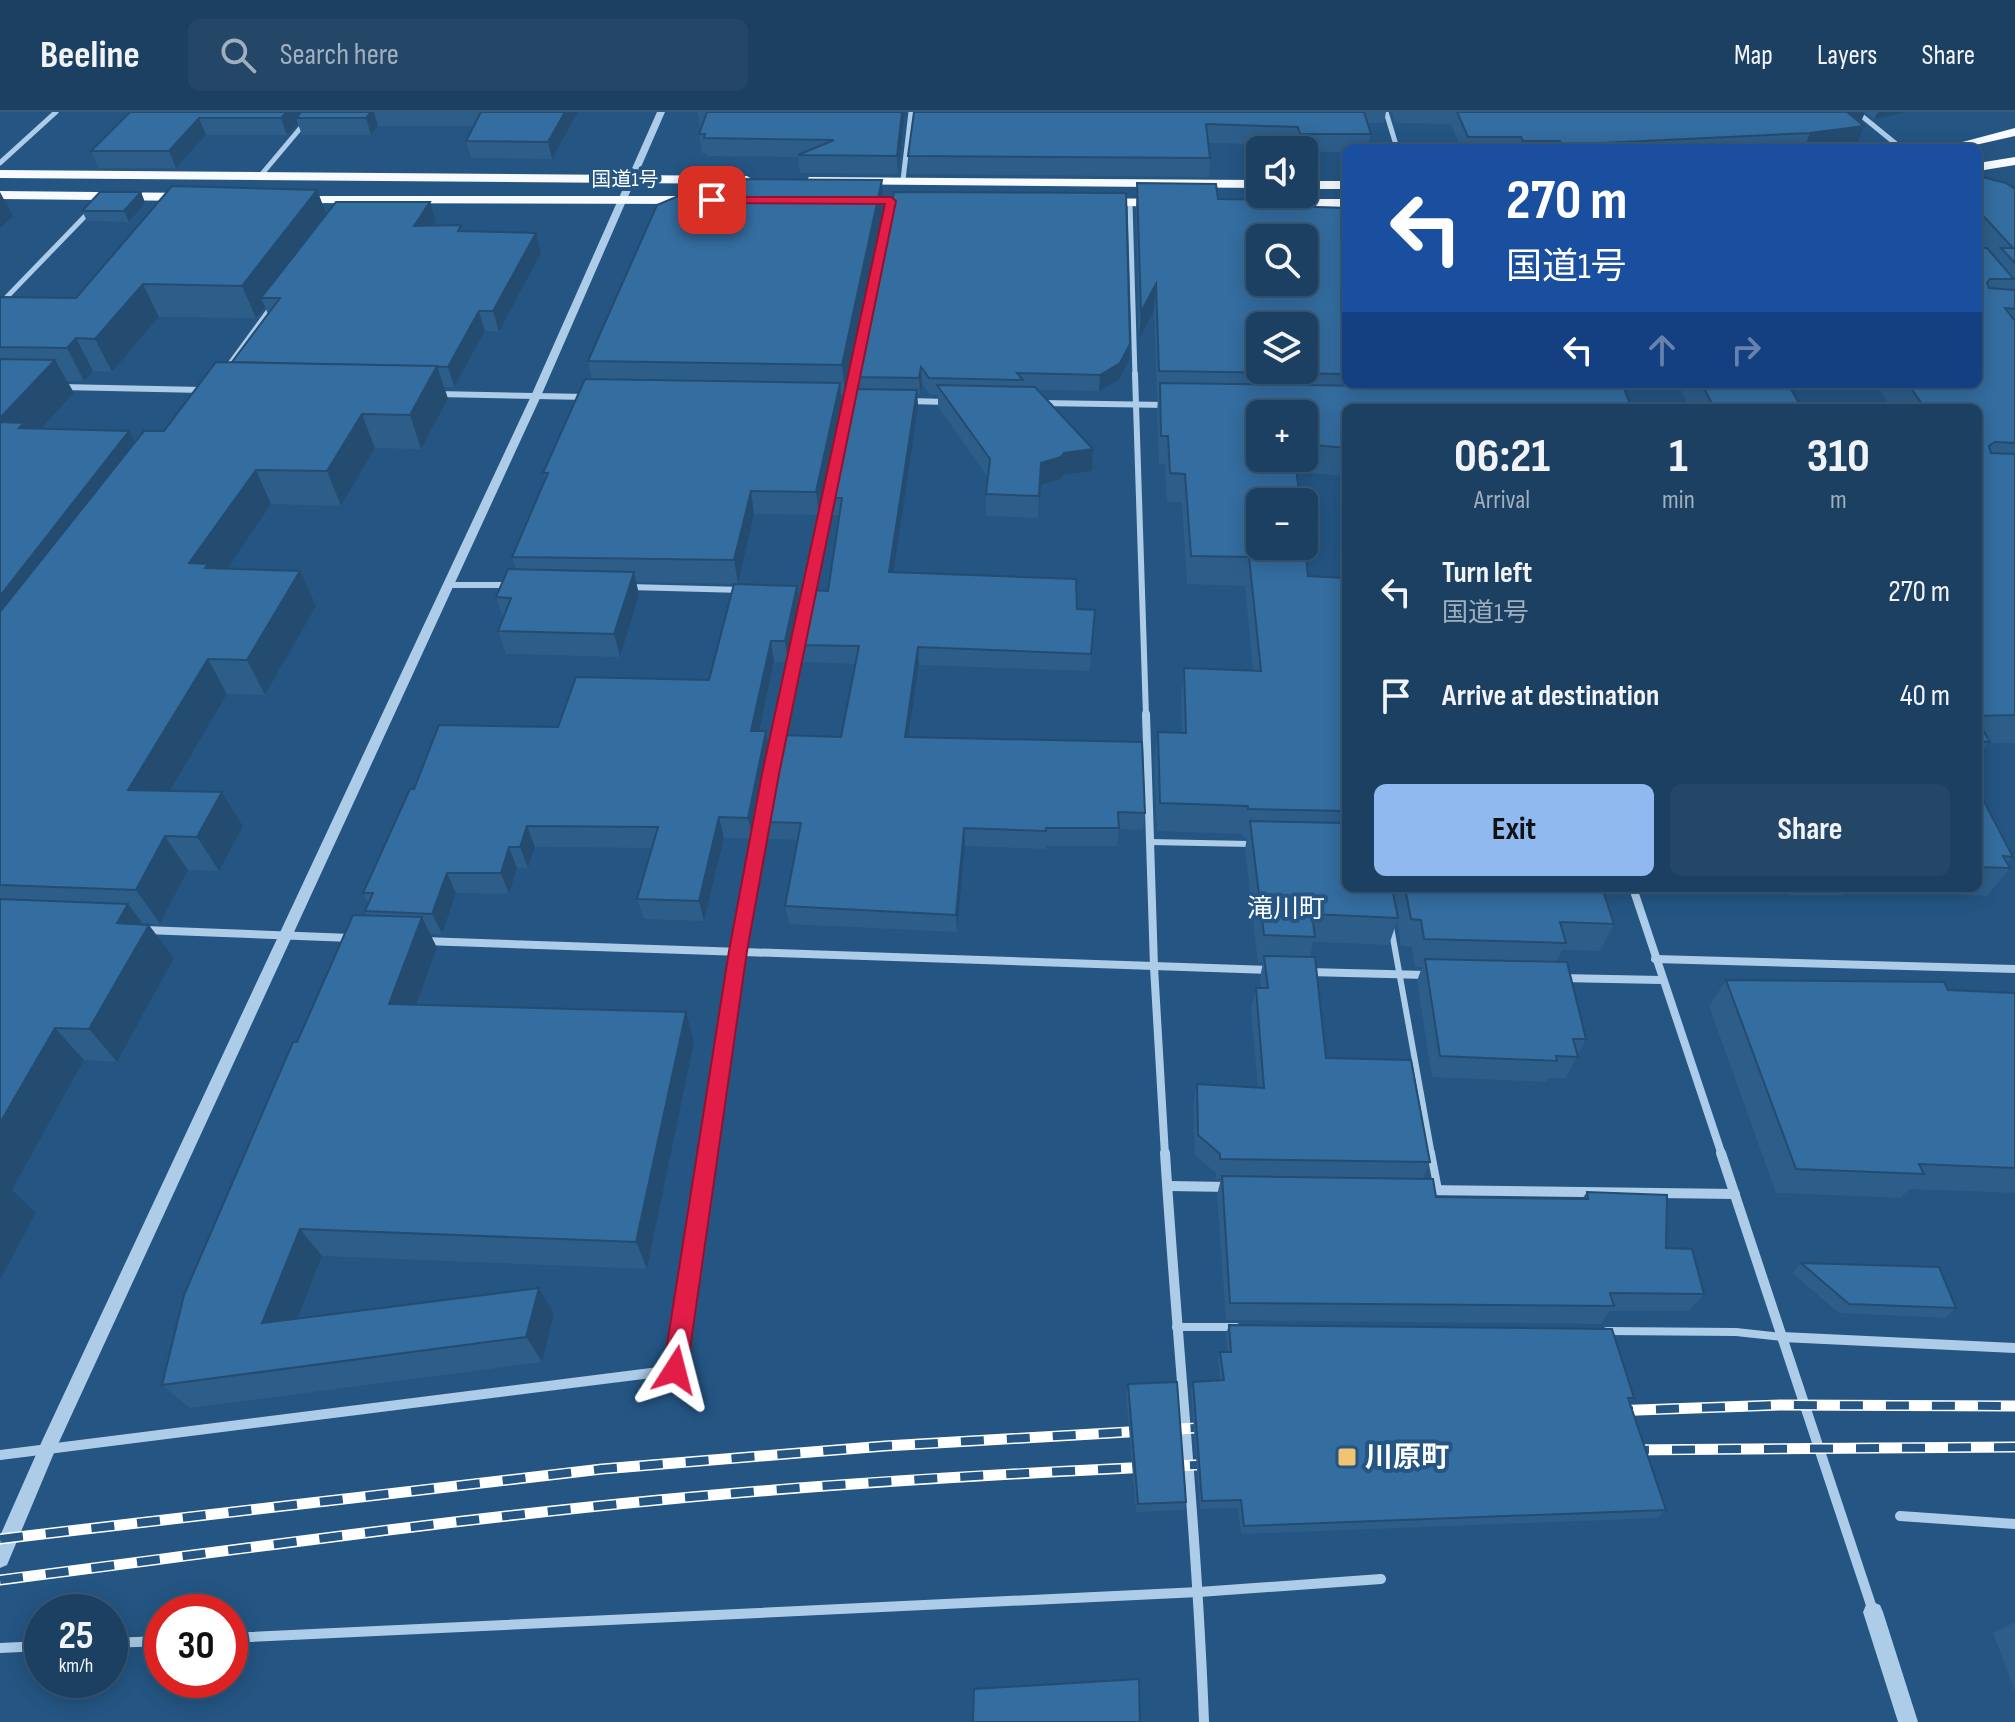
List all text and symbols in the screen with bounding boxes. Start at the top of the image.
search box [188,19,748,91]
text: Beeline [40,33,140,78]
icon: search [216,33,260,77]
text: Search here [280,37,399,73]
text: Map [1734,39,1773,72]
text: Layers [1817,39,1877,72]
text: Share [1921,39,1975,72]
map controls [1246,136,1318,560]
button: sound [1246,136,1318,208]
pin [678,166,746,234]
street label: 国道1号 [592,168,659,192]
text: 270 m [1506,168,1627,235]
icon: left [1374,176,1478,280]
icon: arrive [690,178,734,222]
button: search [1246,224,1318,296]
text: 国道1号 [1506,246,1627,289]
button: layers [1246,312,1318,384]
icon: left [1556,328,1600,372]
icon: ahead [1640,328,1684,372]
icon: right [1724,328,1768,372]
button: + [1246,400,1318,472]
text: 06:21 [1454,428,1550,485]
text: 1 [1669,428,1688,485]
text: 310 [1807,428,1870,485]
text: Arrival [1474,485,1530,516]
text: min [1662,485,1695,516]
text: m [1830,485,1847,516]
button: − [1246,488,1318,560]
text: Turn left [1442,555,1532,591]
icon: left [1374,570,1418,614]
text: 270 m [1888,574,1950,610]
text: 国道1号 [1442,598,1529,629]
icon: arrive [1374,674,1418,718]
text: Arrive at destination [1442,678,1659,714]
text: 40 m [1900,678,1950,714]
button: Exit [1374,784,1654,876]
button: Share [1670,784,1950,876]
district label: 滝川町 [1247,894,1325,925]
position arrow [633,1328,717,1412]
place label: 川原町 [1365,1441,1449,1474]
marker: 川原町 [1336,1446,1358,1468]
speed limit sign: 30 [144,1594,248,1698]
text: 25 [58,1612,94,1660]
text: km/h [59,1654,93,1678]

